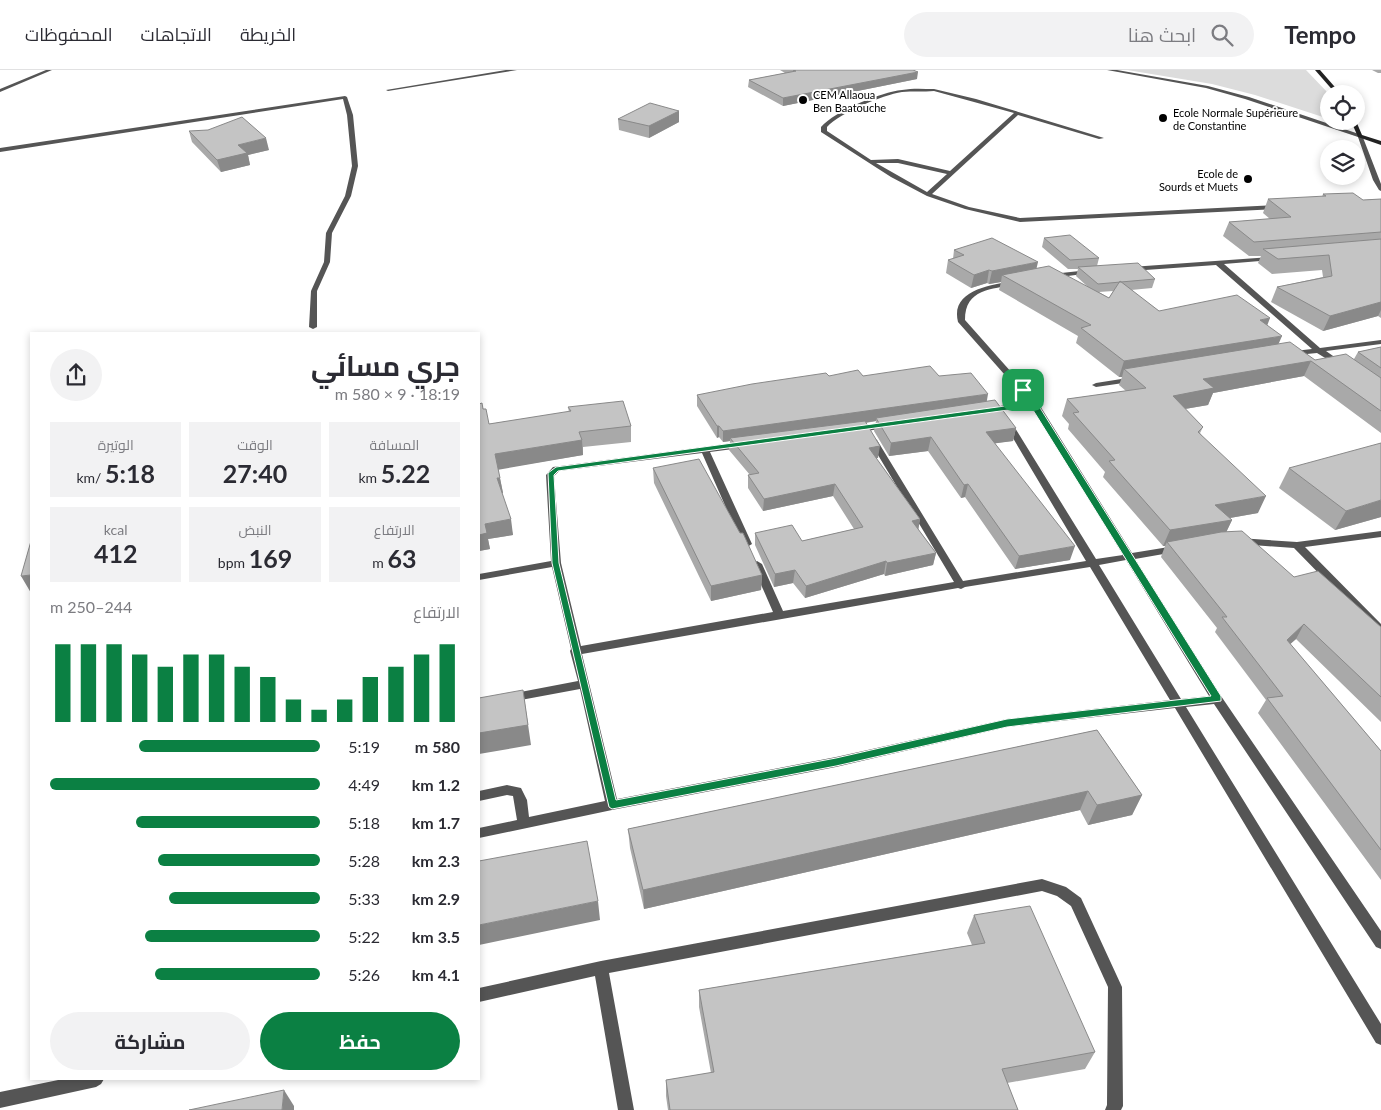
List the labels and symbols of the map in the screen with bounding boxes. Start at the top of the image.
place label: CEM Allaoua Ben Baatouche [813,88,886,114]
marker: CEM Allaoua Ben Baatouche [797,94,809,106]
place label: Ecole Normale Supérieure de Constantine [1173,106,1298,132]
marker: Ecole Normale Supérieure de Constantine [1157,112,1169,124]
place label: Ecole de Sourds et Muets [1159,167,1238,193]
marker: Ecole de Sourds et Muets [1242,173,1254,185]
pin [1002,369,1044,411]

